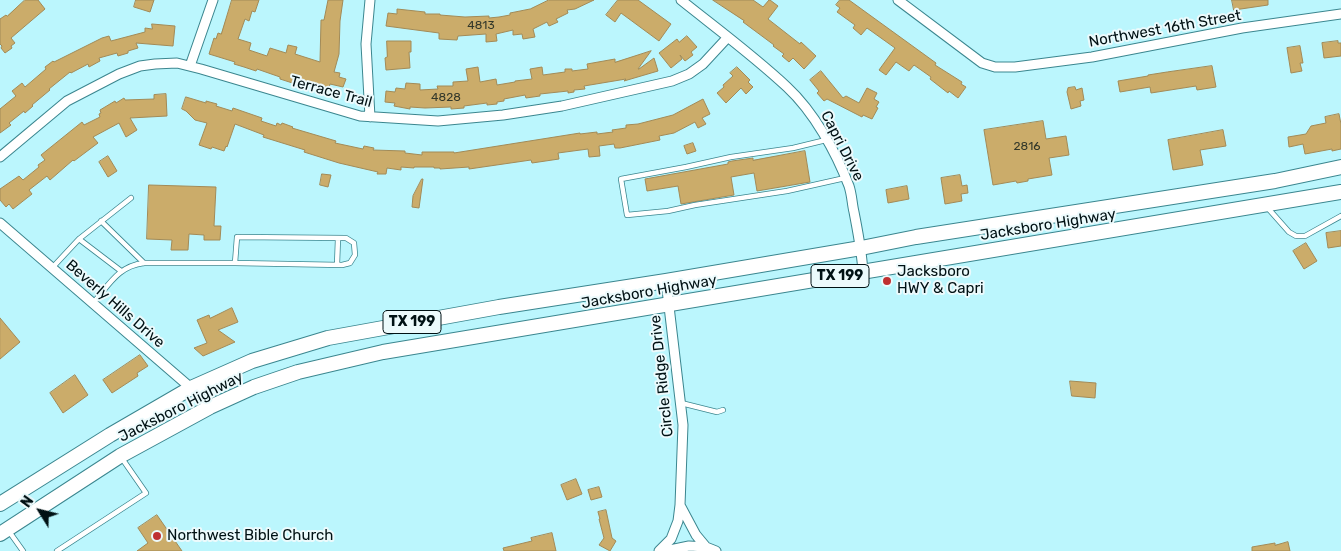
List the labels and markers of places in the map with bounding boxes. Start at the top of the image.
place label: Jacksboro HWY & Capri [897,263,984,298]
marker: Jacksboro HWY & Capri [881,275,893,287]
place label: Northwest Bible Church [167,527,333,545]
marker: Northwest Bible Church [151,530,163,542]

